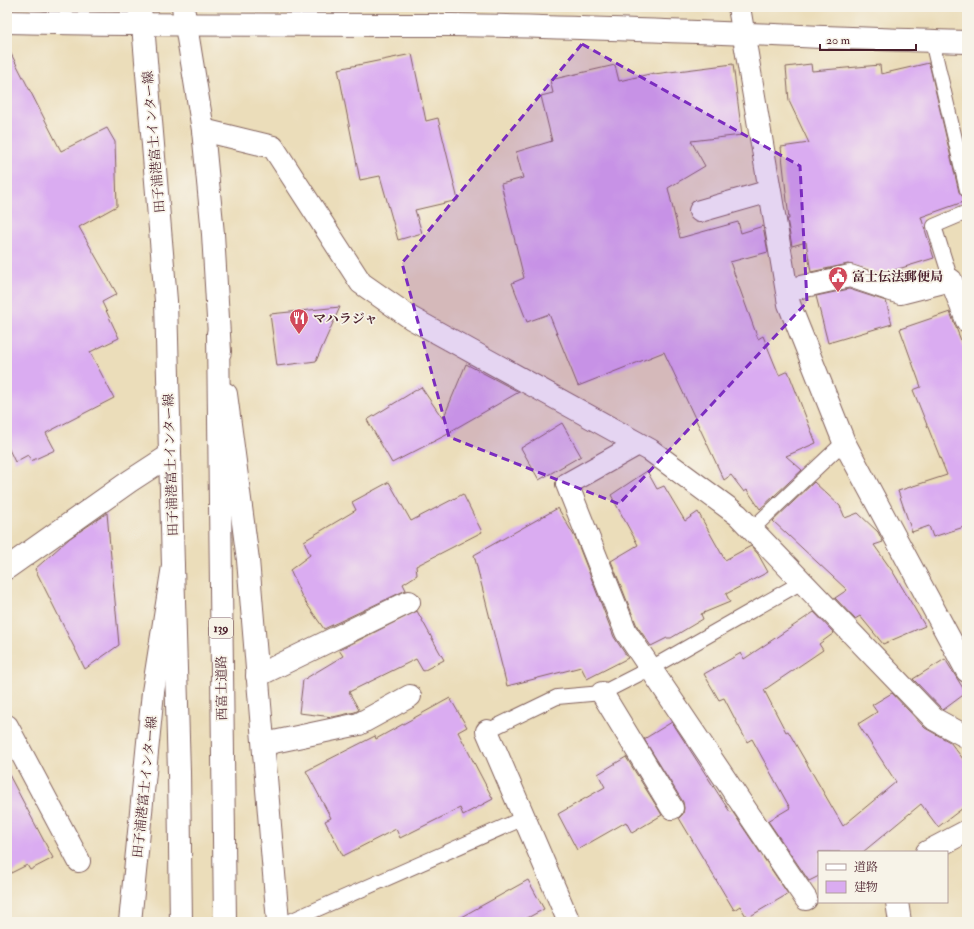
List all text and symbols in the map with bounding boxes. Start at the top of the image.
scale bar [820,26,916,52]
text: 20 m [826,33,851,48]
street label: 田子浦港富士インター線 [140,70,168,214]
public building icon: 富士伝法郵便局 [827,265,849,293]
place label: 富士伝法郵便局 [852,269,943,285]
restaurant icon: マハラジャ [288,307,310,335]
place label: マハラジャ [313,311,378,327]
street label: 田子浦港富士インター線 [161,393,181,536]
road number: 139 [209,618,233,638]
street label: 西富士道路 [213,655,231,721]
street label: 田子浦港富士インター線 [130,715,160,859]
legend [818,851,948,903]
text: 道路 [854,860,878,875]
text: 建物 [854,880,878,895]

